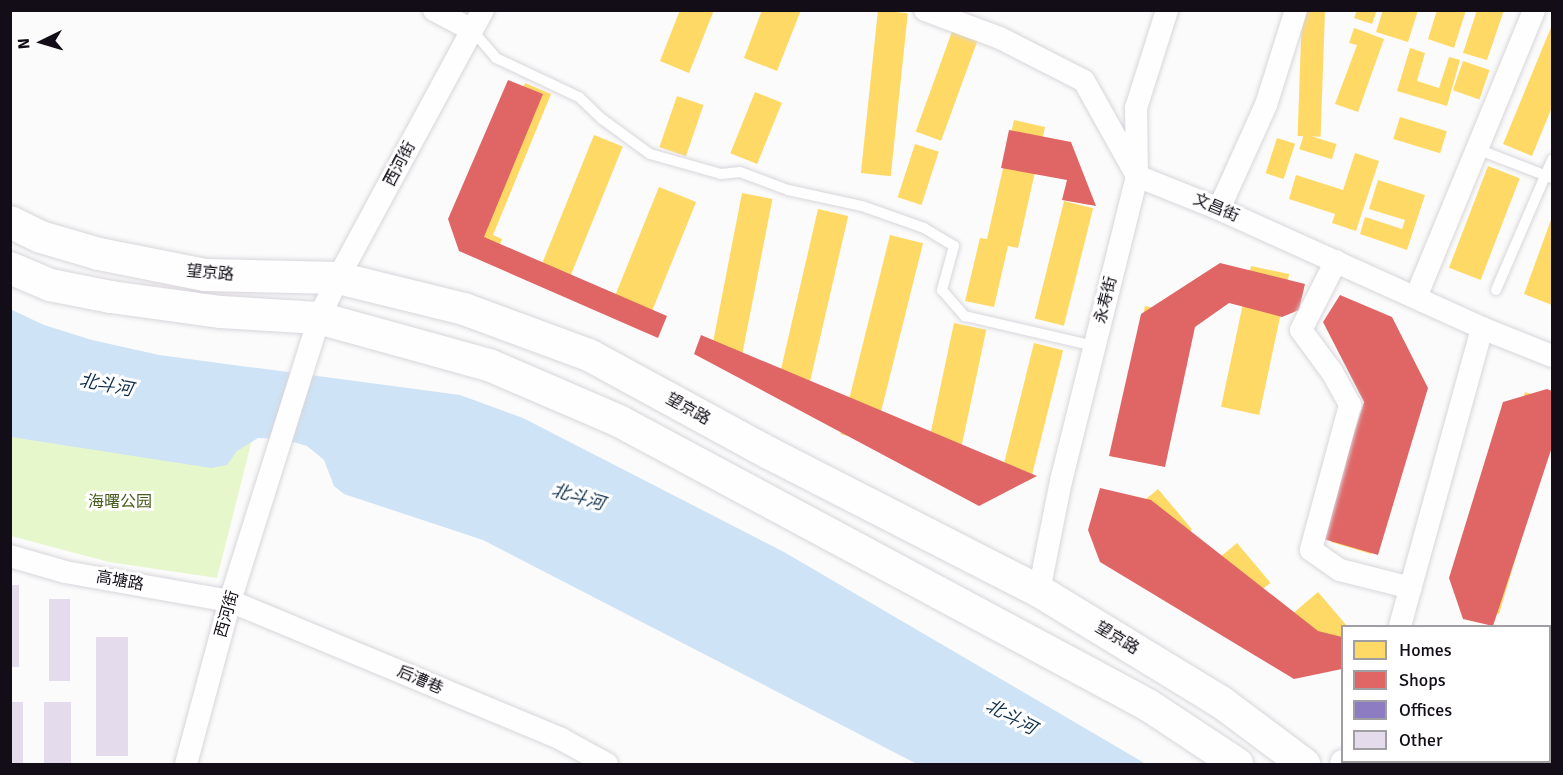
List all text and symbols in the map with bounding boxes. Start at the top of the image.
north arrow [12,12,72,72]
text: N [14,37,35,50]
street label: 西河街 [380,138,420,190]
street label: 文昌街 [1190,190,1242,226]
street label: 望京路 [185,261,235,285]
street label: 永寿街 [1091,274,1121,326]
water label: 北斗河 [77,369,135,401]
street label: 望京路 [662,389,714,429]
water label: 北斗河 [549,479,607,515]
park label: 海曙公园 [88,492,152,512]
street label: 高塘路 [95,567,145,595]
street label: 西河街 [211,588,243,640]
street label: 望京路 [1091,617,1143,659]
legend [1341,625,1551,763]
text: Homes [1399,639,1452,661]
street label: 后漕巷 [394,662,446,698]
text: Shops [1399,669,1446,691]
water label: 北斗河 [982,695,1040,739]
text: Offices [1399,699,1452,721]
text: Other [1399,729,1443,751]

